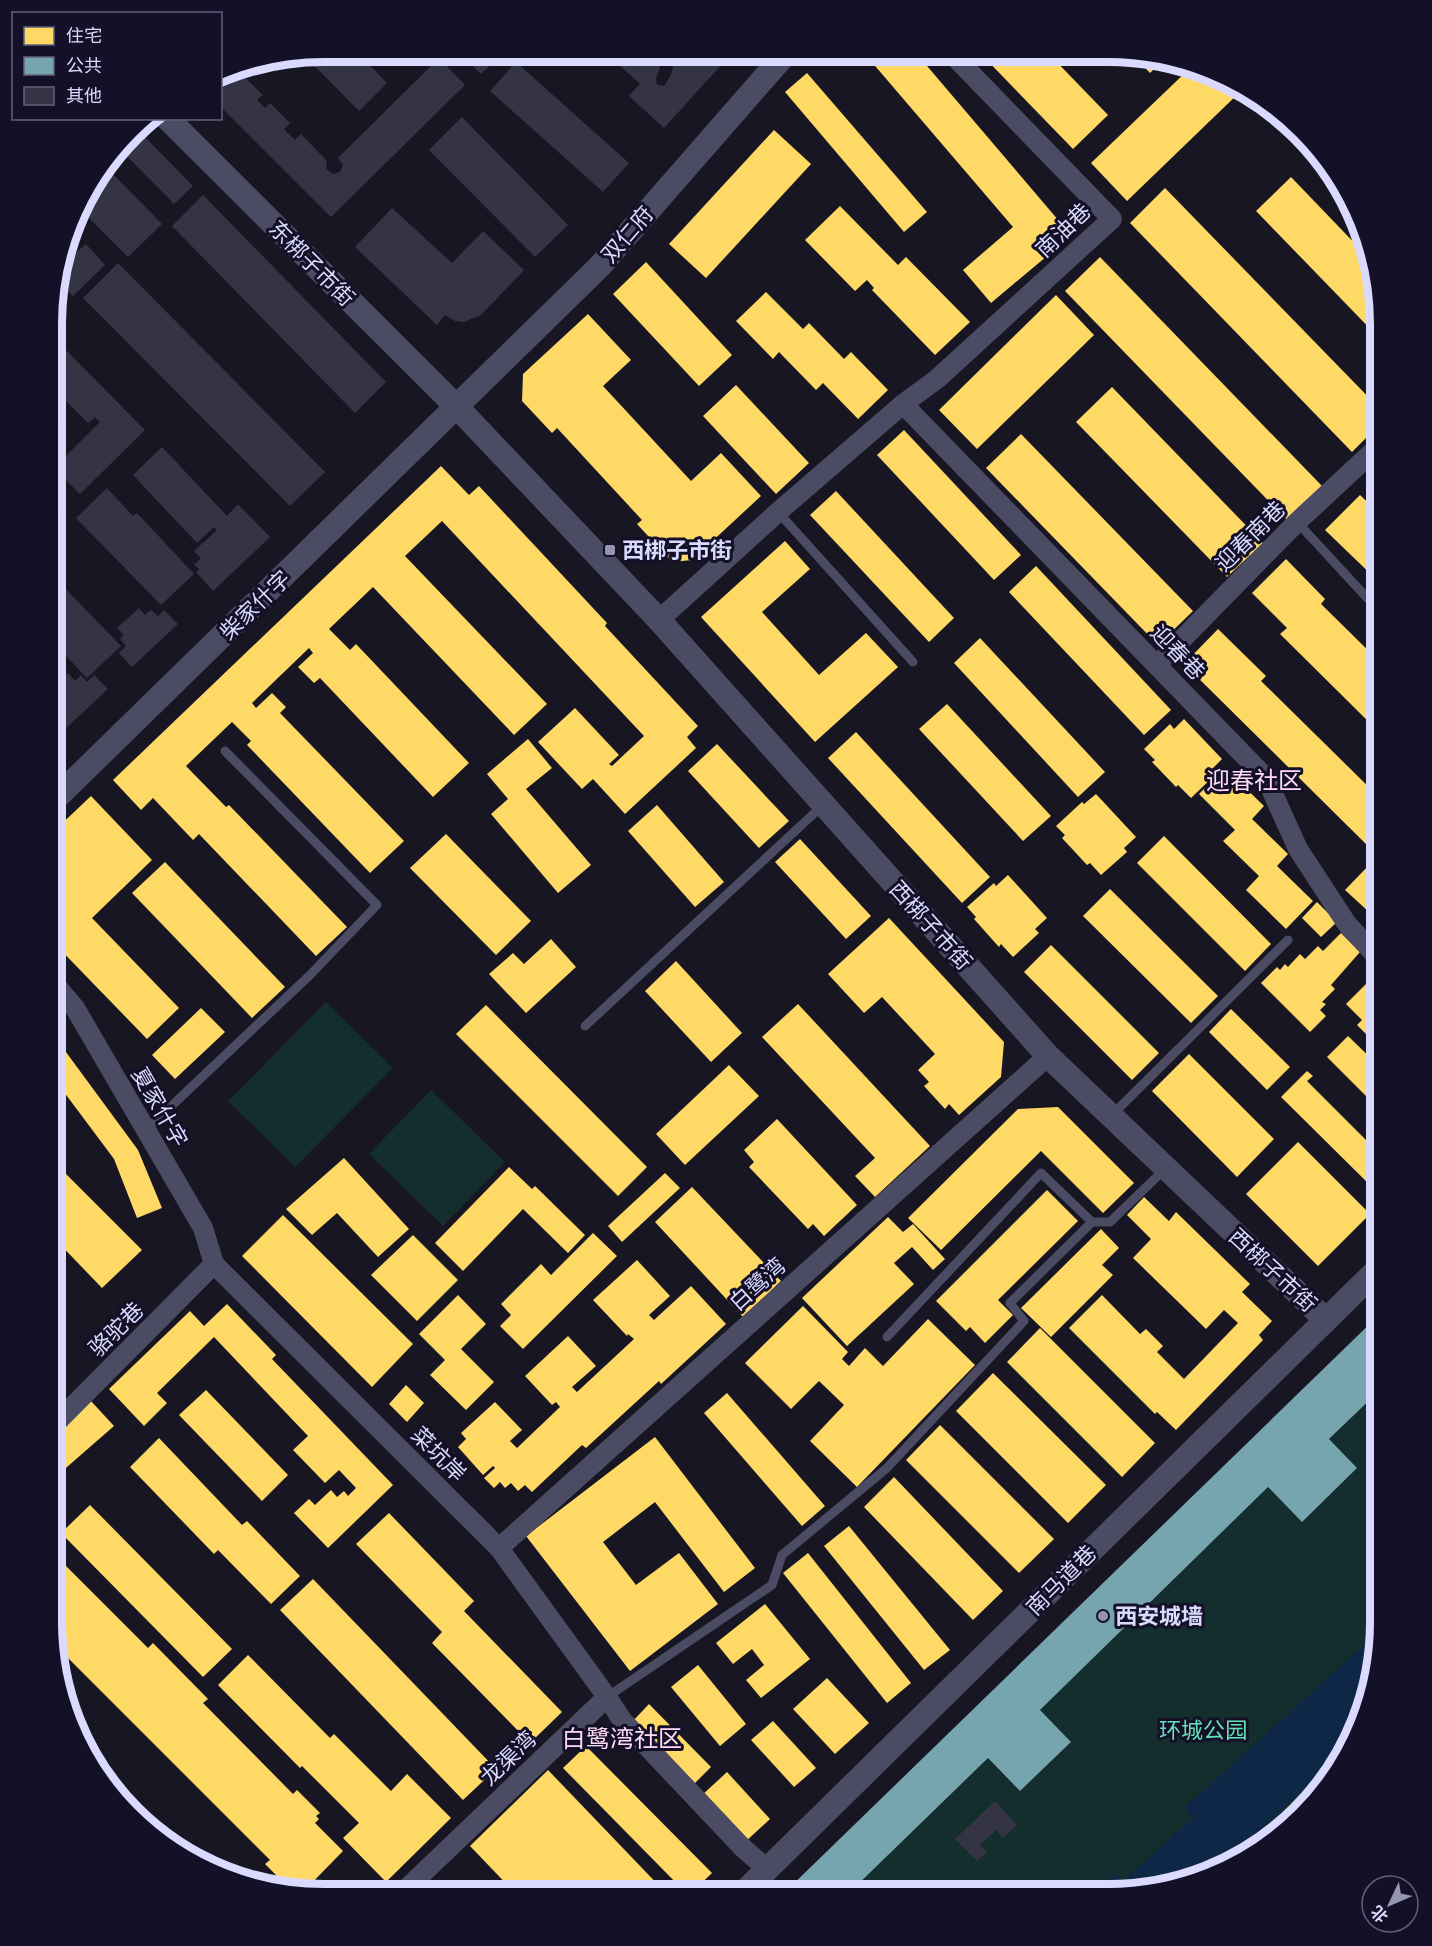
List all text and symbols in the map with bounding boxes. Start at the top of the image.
legend [12,12,222,120]
text: 住宅 [66,26,102,46]
text: 公共 [66,57,102,76]
text: 其他 [66,86,102,106]
street label: 南油巷 [1032,199,1095,262]
street label: 双仁府 [597,202,658,267]
street label: 东梆子市街 [265,216,359,310]
street label: 迎春南巷 [1211,497,1290,576]
place label: 西梆子市街 [622,539,732,562]
marker: 西梆子市街 [603,543,617,557]
street label: 柴家什字 [216,567,295,644]
street label: 迎春巷 [1146,621,1209,684]
district label: 迎春社区 [1206,768,1302,794]
street label: 西梆子市街 [885,877,976,974]
street label: 夏家什字 [128,1063,192,1151]
street label: 西梆子市街 [1225,1224,1321,1316]
street label: 白鹭湾 [725,1254,790,1315]
street label: 骆驼巷 [85,1298,148,1361]
street label: 菜坑岸 [407,1423,470,1486]
street label: 南马道巷 [1022,1541,1101,1620]
place label: 西安城墙 [1115,1605,1203,1628]
marker: 西安城墙 [1096,1609,1110,1623]
park label: 环城公园 [1159,1719,1247,1742]
district label: 白鹭湾社区 [562,1726,682,1752]
street label: 龙渠湾 [477,1727,540,1790]
north arrow [1360,1874,1420,1934]
text: 北 [1368,1902,1391,1926]

